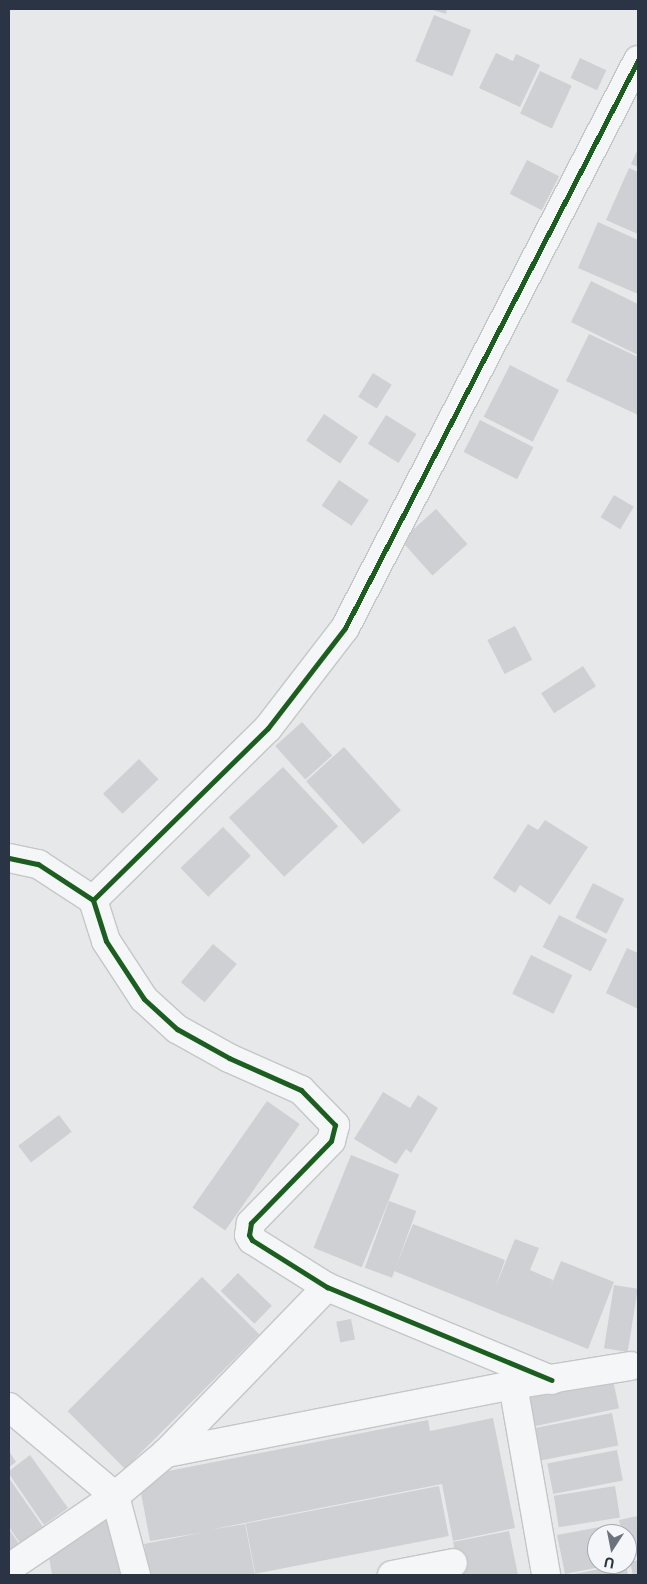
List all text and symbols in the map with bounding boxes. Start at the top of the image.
north arrow [587,1524,637,1574]
text: U [603,1554,616,1573]

